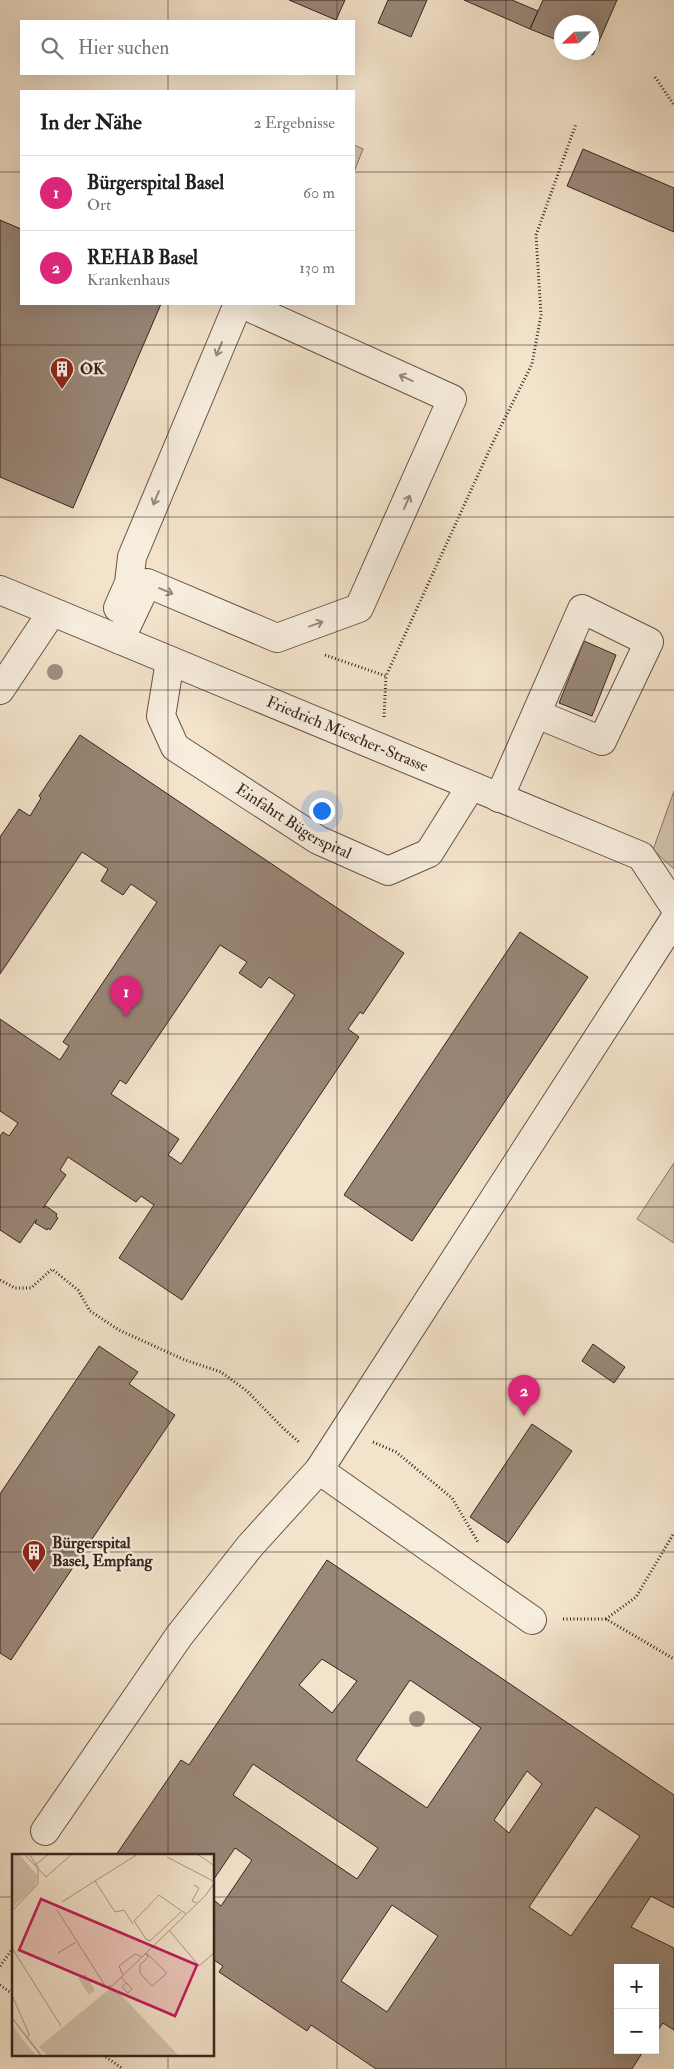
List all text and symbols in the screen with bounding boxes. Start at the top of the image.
north arrow [554,15,599,60]
search box [20,20,355,75]
icon: search [38,34,66,62]
text: Hier suchen [78,36,169,60]
text: In der Nähe [40,109,142,136]
text: 2 Ergebnisse [254,113,335,133]
text: Bürgerspital Basel [87,171,224,195]
text: 1 [53,183,59,203]
text: 60 m [303,183,335,203]
text: Ort [87,195,111,215]
text: REHAB Basel [87,246,198,270]
text: 2 [52,258,60,278]
text: 130 m [299,258,335,278]
text: Krankenhaus [87,270,170,290]
one-way arrow [214,341,224,356]
building icon: OK [49,356,75,390]
place label: OK [80,359,105,379]
one-way arrow [399,373,414,383]
one-way arrow [151,490,161,505]
one-way arrow [402,495,412,510]
one-way arrow [158,587,173,596]
one-way arrow [308,619,324,628]
street label: Friedrich Miescher-Strasse [263,692,431,777]
street label: Einfahrt Bügerspital [232,779,354,864]
your location [309,798,335,824]
pin: 1 [110,976,142,1017]
pin: 2 [508,1375,540,1416]
place label: Bürgerspital Basel, Empfang [52,1533,153,1572]
building icon: Bürgerspital Basel, Empfang [21,1539,47,1573]
inset map [12,1854,215,2056]
map controls [614,1964,659,2054]
button: + [614,1964,659,2009]
button: − [614,2009,659,2054]

